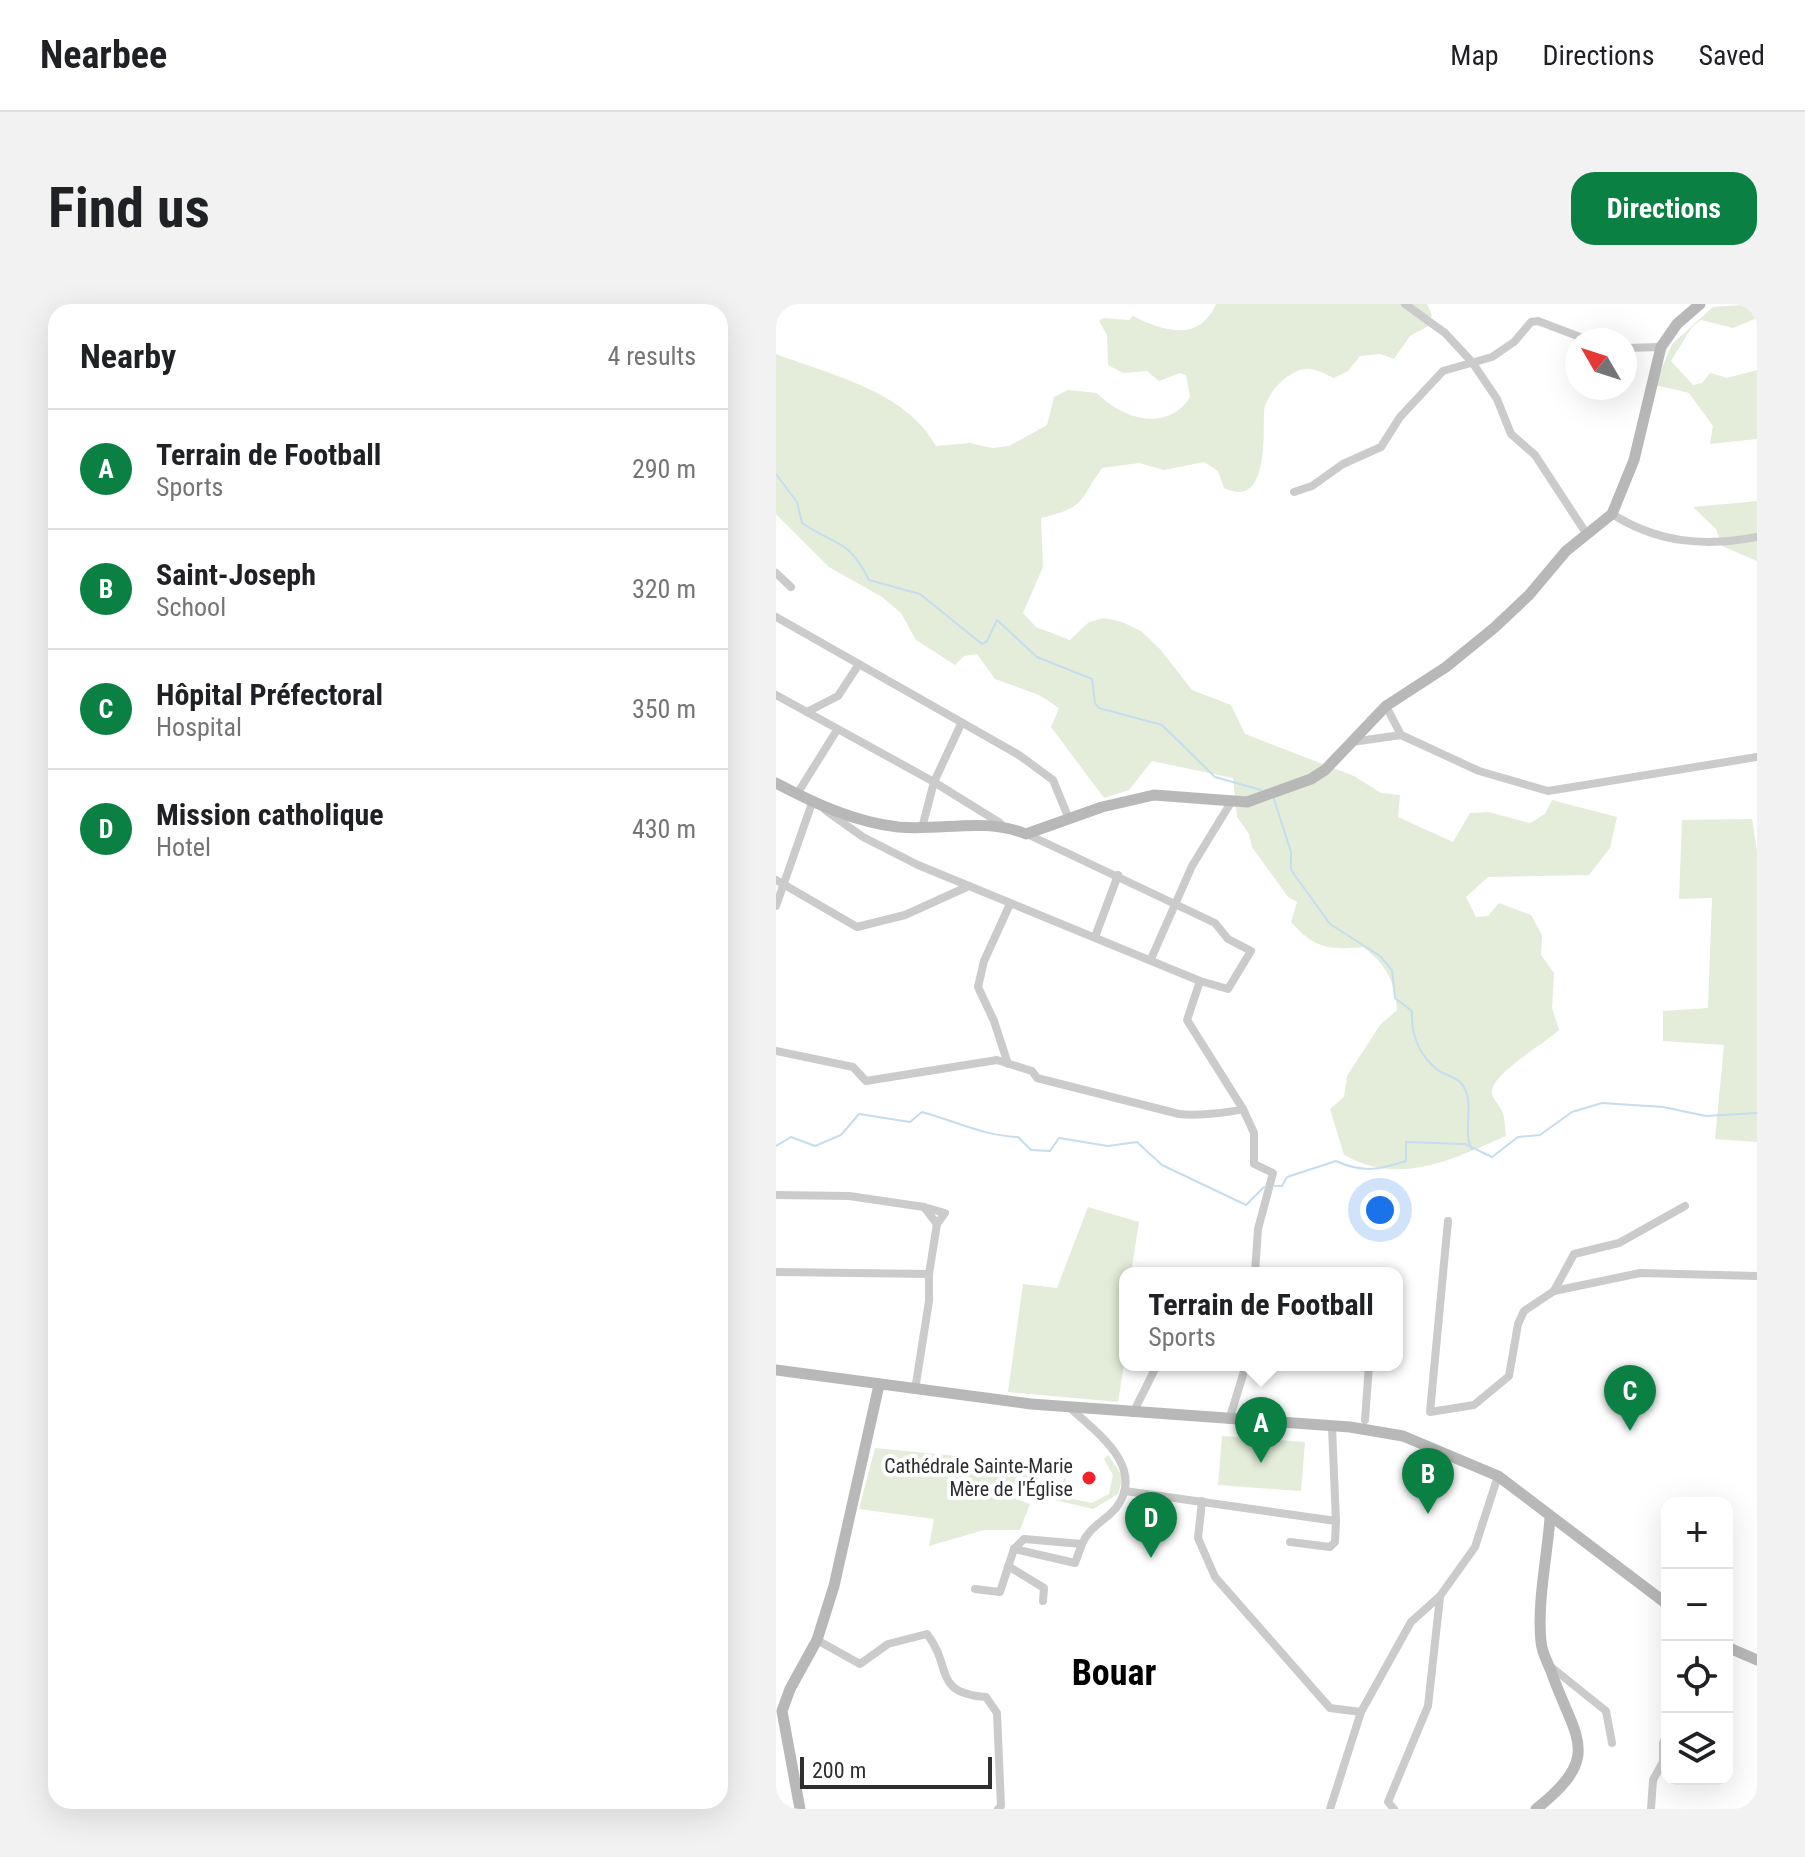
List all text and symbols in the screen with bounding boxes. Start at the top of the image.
text: Nearbee [40,33,167,77]
text: Map [1450,39,1499,72]
text: Directions [1543,39,1654,72]
text: Saved [1698,39,1765,72]
button: Directions [1571,172,1757,245]
text: Find us [48,175,210,241]
north arrow [1565,328,1637,400]
text: Nearby [80,336,176,376]
text: 4 results [607,341,696,371]
text: Terrain de Football [156,437,381,472]
text: A [98,454,114,484]
text: 290 m [632,454,696,484]
text: Sports [156,472,223,502]
text: Saint-Joseph [156,557,316,592]
text: B [99,574,113,604]
text: 320 m [632,574,696,604]
text: School [156,592,226,622]
text: Hôpital Préfectoral [156,677,383,712]
text: C [99,694,113,724]
text: 350 m [632,694,696,724]
text: Hospital [156,712,242,742]
text: Mission catholique [156,797,384,832]
text: D [99,814,113,844]
text: 430 m [632,814,696,844]
text: Hotel [156,832,211,862]
your location [1360,1190,1400,1230]
popup [1119,1267,1403,1371]
text: Terrain de Football [1148,1287,1374,1322]
text: Sports [1148,1322,1216,1352]
pin: C [1604,1365,1656,1431]
pin: A [1235,1397,1287,1463]
pin: B [1402,1448,1454,1514]
place label: Cathédrale Sainte-Marie Mère de l'Église [884,1454,1073,1501]
marker: Cathédrale Sainte-Marie Mère de l'Église [1080,1469,1098,1487]
pin: D [1125,1492,1177,1558]
map controls [1661,1497,1733,1785]
button: + [1661,1497,1733,1569]
button: − [1661,1569,1733,1641]
button: locate [1661,1641,1733,1713]
district label: Bouar [1072,1652,1156,1694]
button: layers [1661,1713,1733,1785]
scale bar [800,1753,992,1789]
text: 200 m [812,1758,866,1783]

